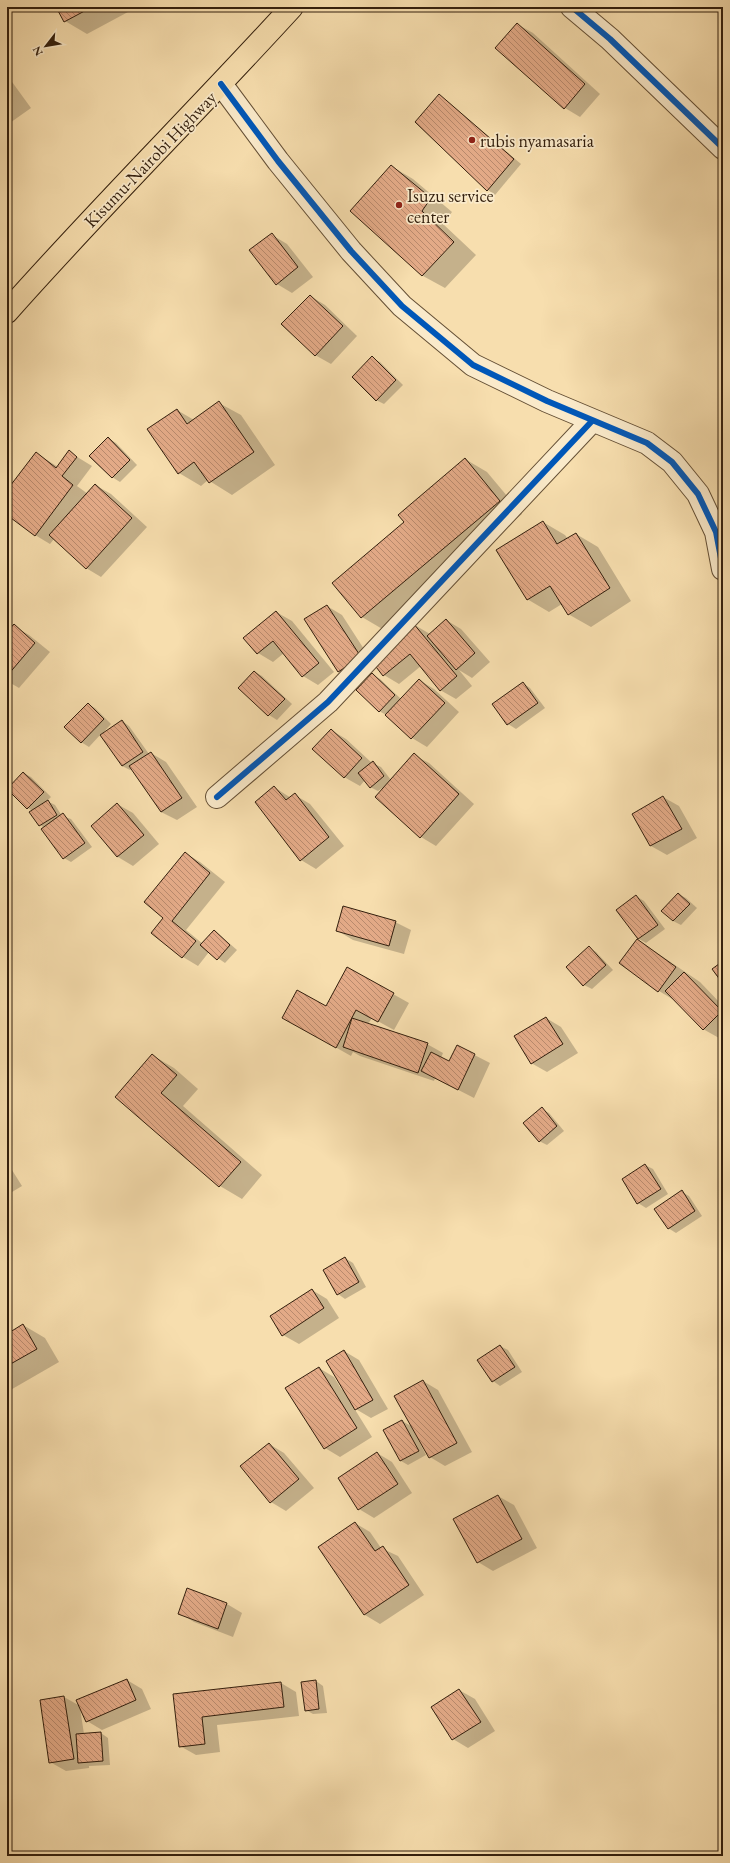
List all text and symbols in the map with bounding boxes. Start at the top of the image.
north arrow [26,26,66,66]
text: N [29,44,46,59]
street label: Kisumu-Nairobi Highway [79,86,221,232]
place label: rubis nyamasaria [480,129,595,152]
marker: rubis nyamasaria [467,135,477,145]
place label: Isuzu service center [407,184,493,228]
marker: Isuzu service center [394,200,404,210]

